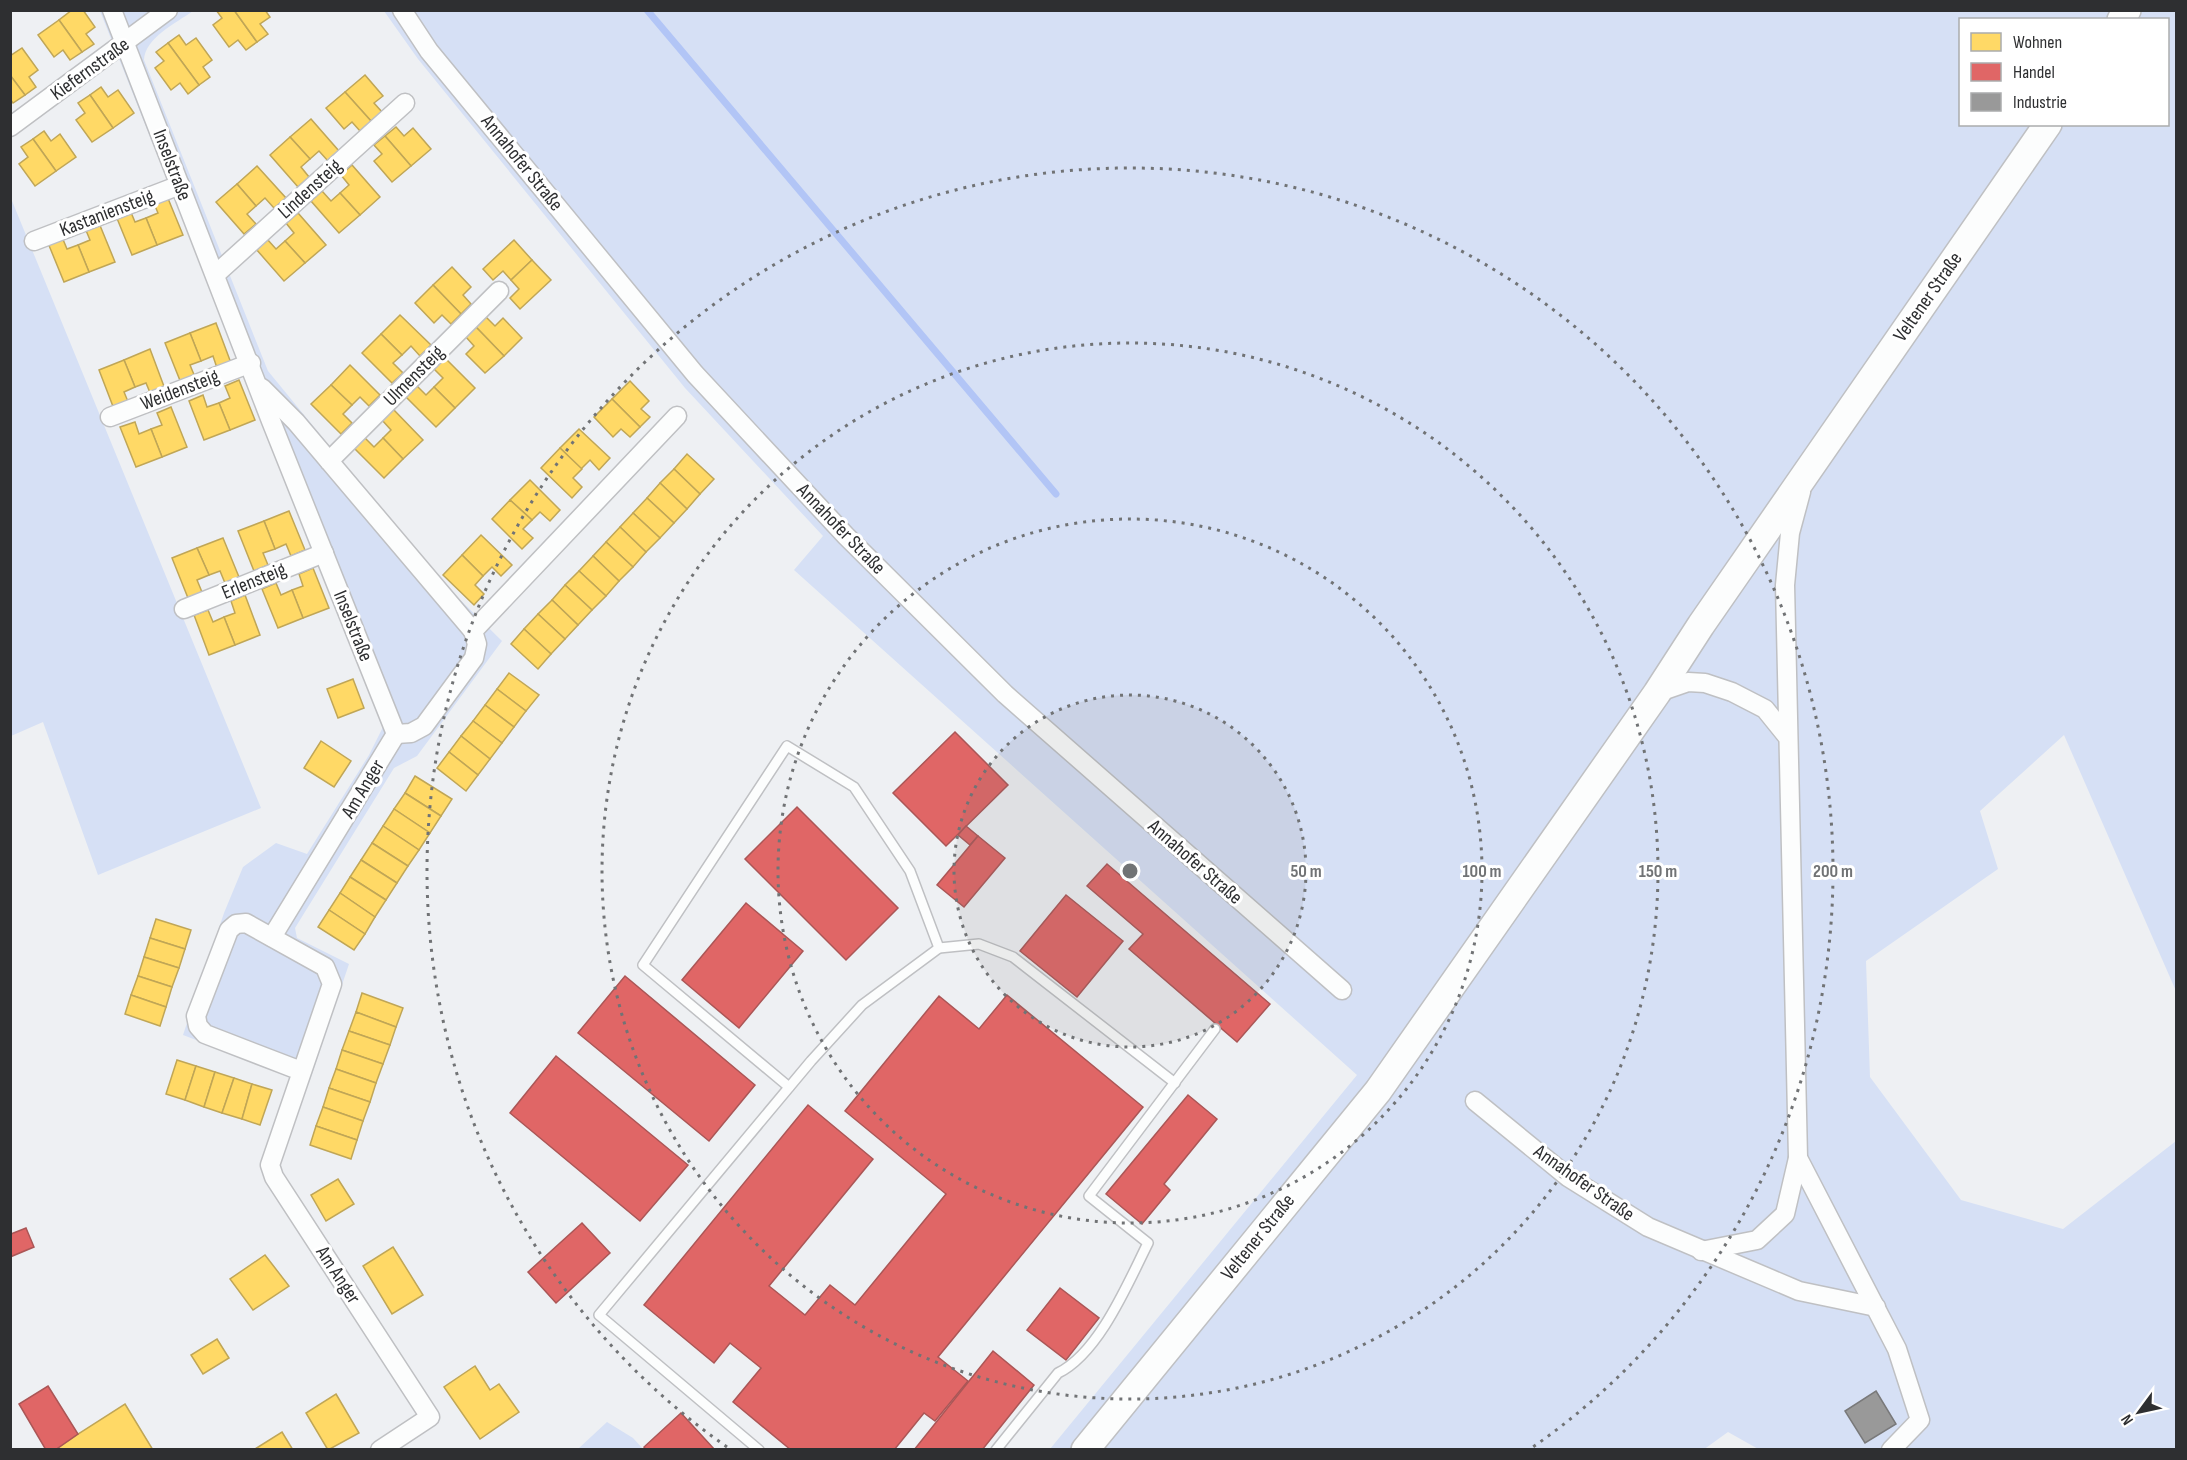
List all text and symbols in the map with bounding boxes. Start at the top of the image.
legend [1959,18,2169,126]
street label: Kiefernstraße [46,32,134,106]
text: Wohnen [2013,32,2062,53]
text: Handel [2013,62,2055,83]
text: Industrie [2013,92,2067,113]
street label: Annahofer Straße [475,109,568,216]
street label: Inselstraße [147,126,197,204]
street label: Lindensteig [273,154,347,224]
street label: Kastaniensteig [56,184,158,242]
street label: Veltener Straße [1888,248,1968,346]
street label: Ulmensteig [379,341,449,411]
street label: Weidensteig [137,364,223,416]
street label: Annahofer Straße [791,478,890,579]
street label: Erlensteig [218,557,290,605]
street label: Inselstraße [328,587,378,665]
street label: Am Anger [336,755,390,824]
street label: Annahofer Straße [1142,814,1247,909]
centre of rings [1120,861,1140,881]
text: 50 m [1290,861,1322,882]
text: 100 m [1463,861,1502,882]
text: 150 m [1639,861,1677,882]
text: 200 m [1813,861,1853,882]
street label: Annahofer Straße [1528,1139,1639,1226]
street label: Veltener Straße [1216,1189,1300,1285]
street label: Am Anger [310,1241,366,1309]
north arrow [2109,1382,2169,1442]
text: N [2117,1411,2138,1428]

